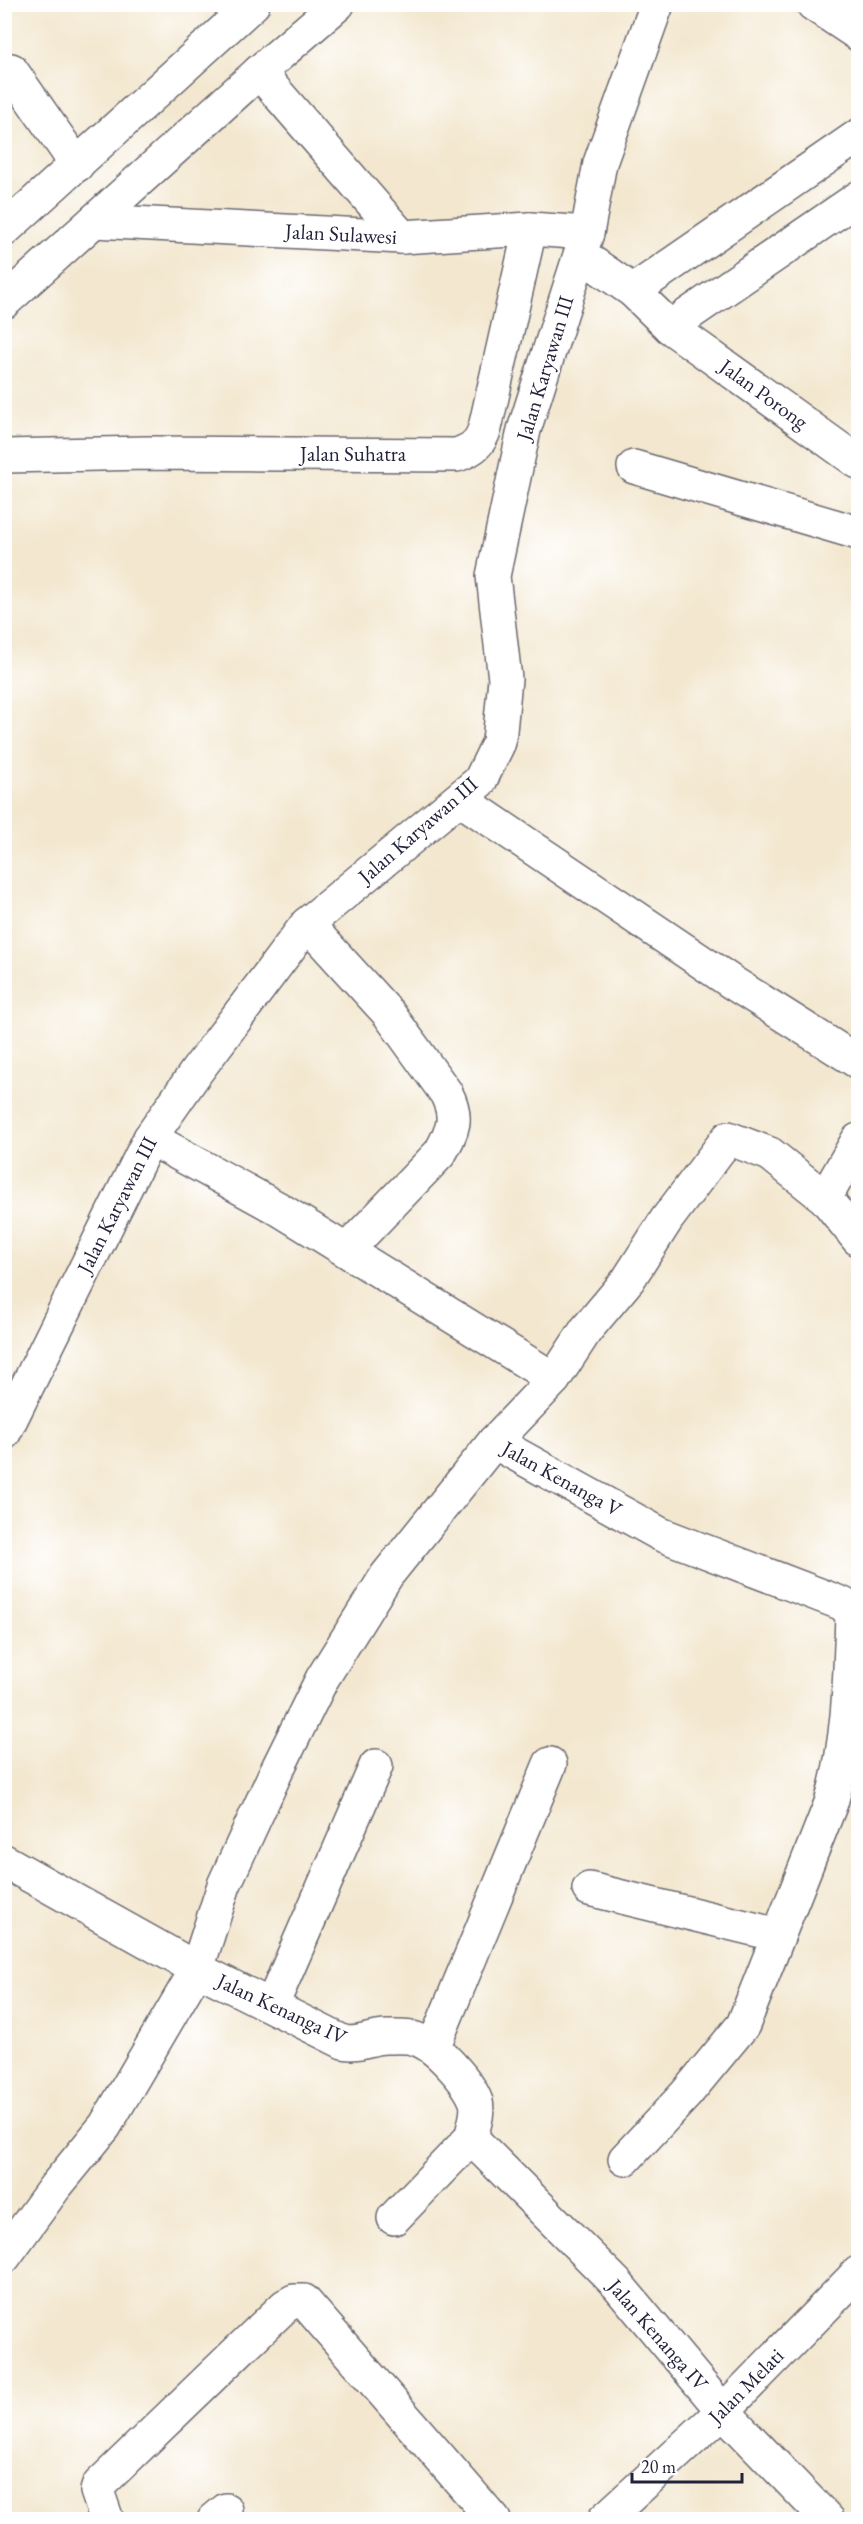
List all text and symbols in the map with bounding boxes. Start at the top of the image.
street label: Jalan Sulawesi [282,217,398,250]
street label: Jalan Karyawan III [509,292,579,445]
street label: Jalan Porong [713,351,815,435]
street label: Jalan Suhatra [298,440,407,467]
street label: Jalan Karyawan III [351,770,483,890]
street label: Jalan Karyawan III [70,1132,163,1279]
street label: Jalan Kenanga V [496,1434,628,1523]
street label: Jalan Kenanga IV [211,1966,352,2051]
street label: Jalan Kenanga IV [601,2271,715,2397]
street label: Jalan Melati [701,2342,789,2431]
scale bar [632,2446,742,2484]
text: 20 m [641,2455,676,2478]

